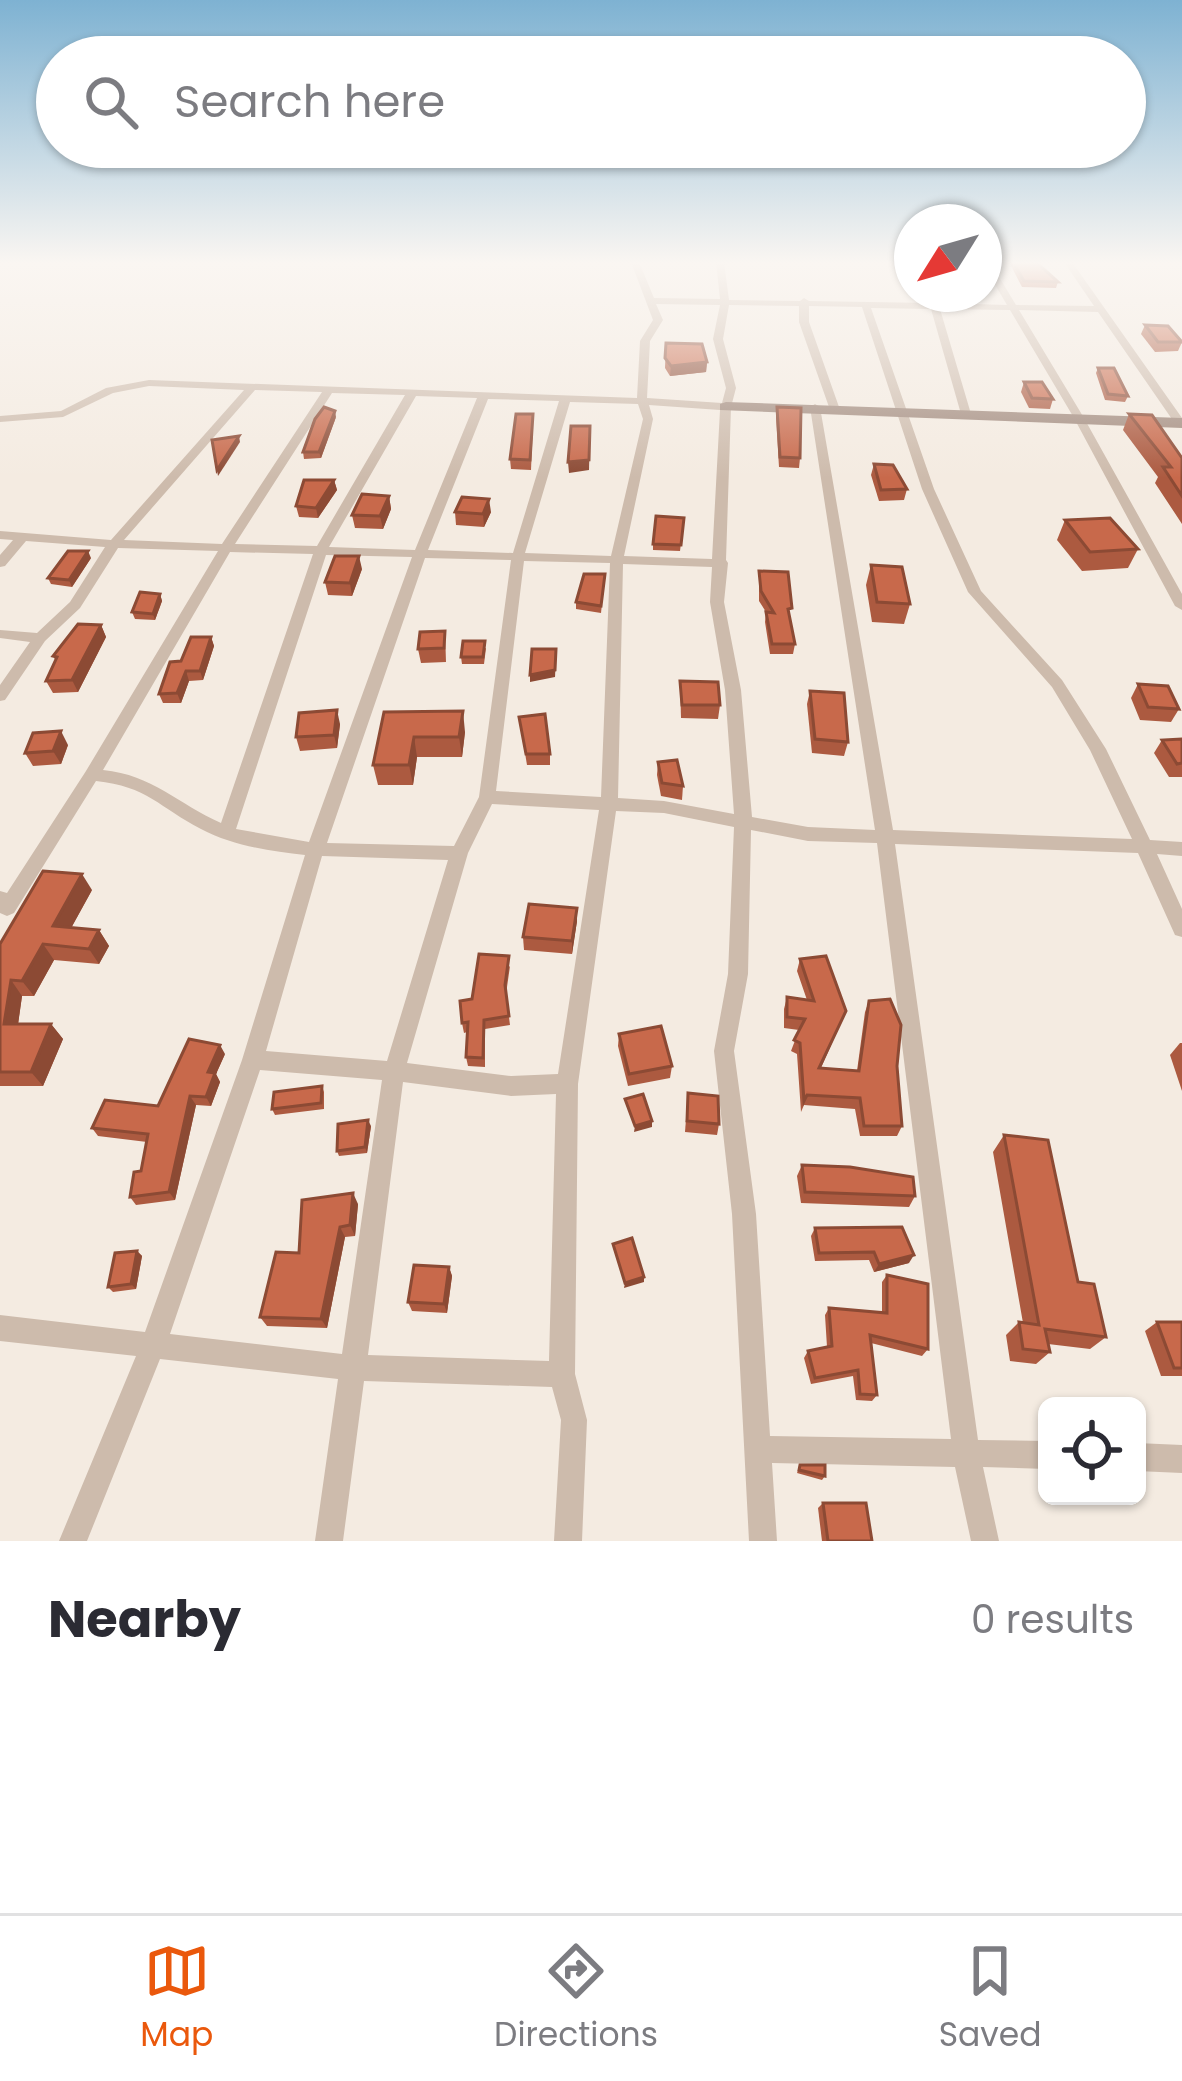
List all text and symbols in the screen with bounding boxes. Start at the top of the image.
search box [36,36,1146,168]
icon: search [78,69,144,135]
text: Search here [174,70,445,133]
north arrow [894,204,1002,312]
map controls [1038,1397,1146,1505]
button: locate [1038,1397,1146,1505]
text: Nearby [48,1583,241,1655]
text: 0 results [971,1592,1134,1647]
tab: Map [140,1938,213,2060]
tab: Directions [494,1938,658,2060]
tab: Saved [939,1938,1042,2060]

